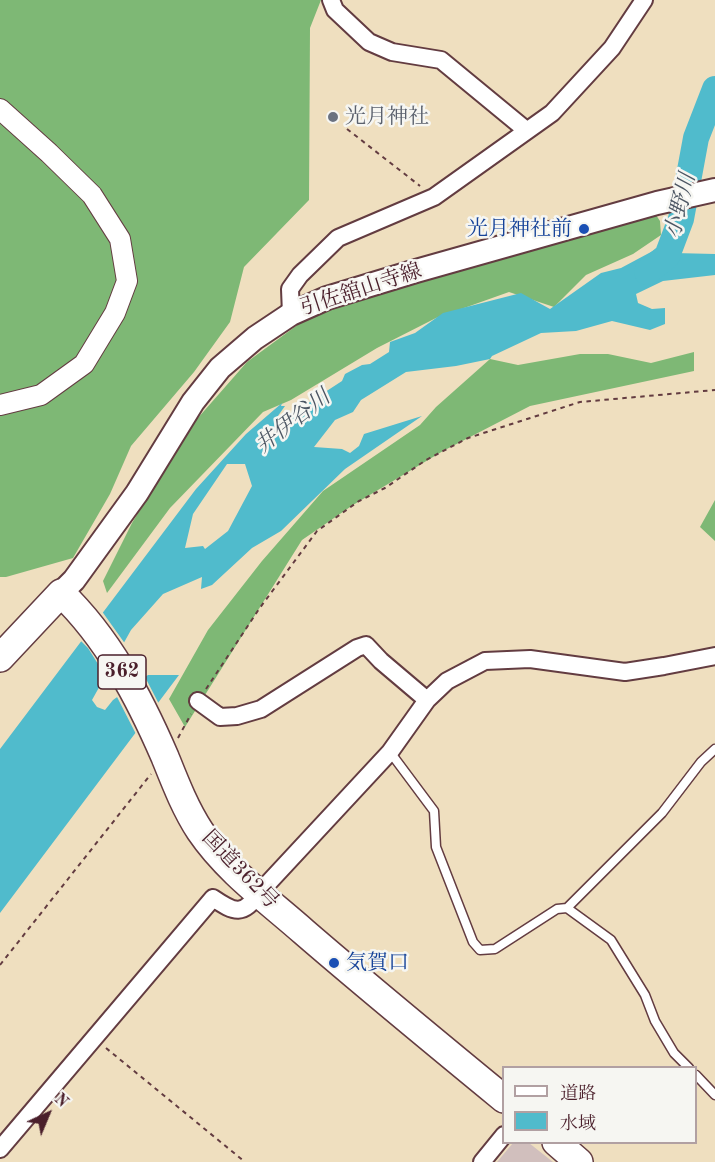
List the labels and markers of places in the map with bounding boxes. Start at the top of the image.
place label: 光月神社 [345,104,429,130]
marker: 光月神社 [326,110,340,124]
place label: 光月神社前 [467,216,572,242]
marker: 光月神社前 [577,222,591,236]
place label: 気賀口 [346,950,409,976]
marker: 気賀口 [327,956,341,970]

